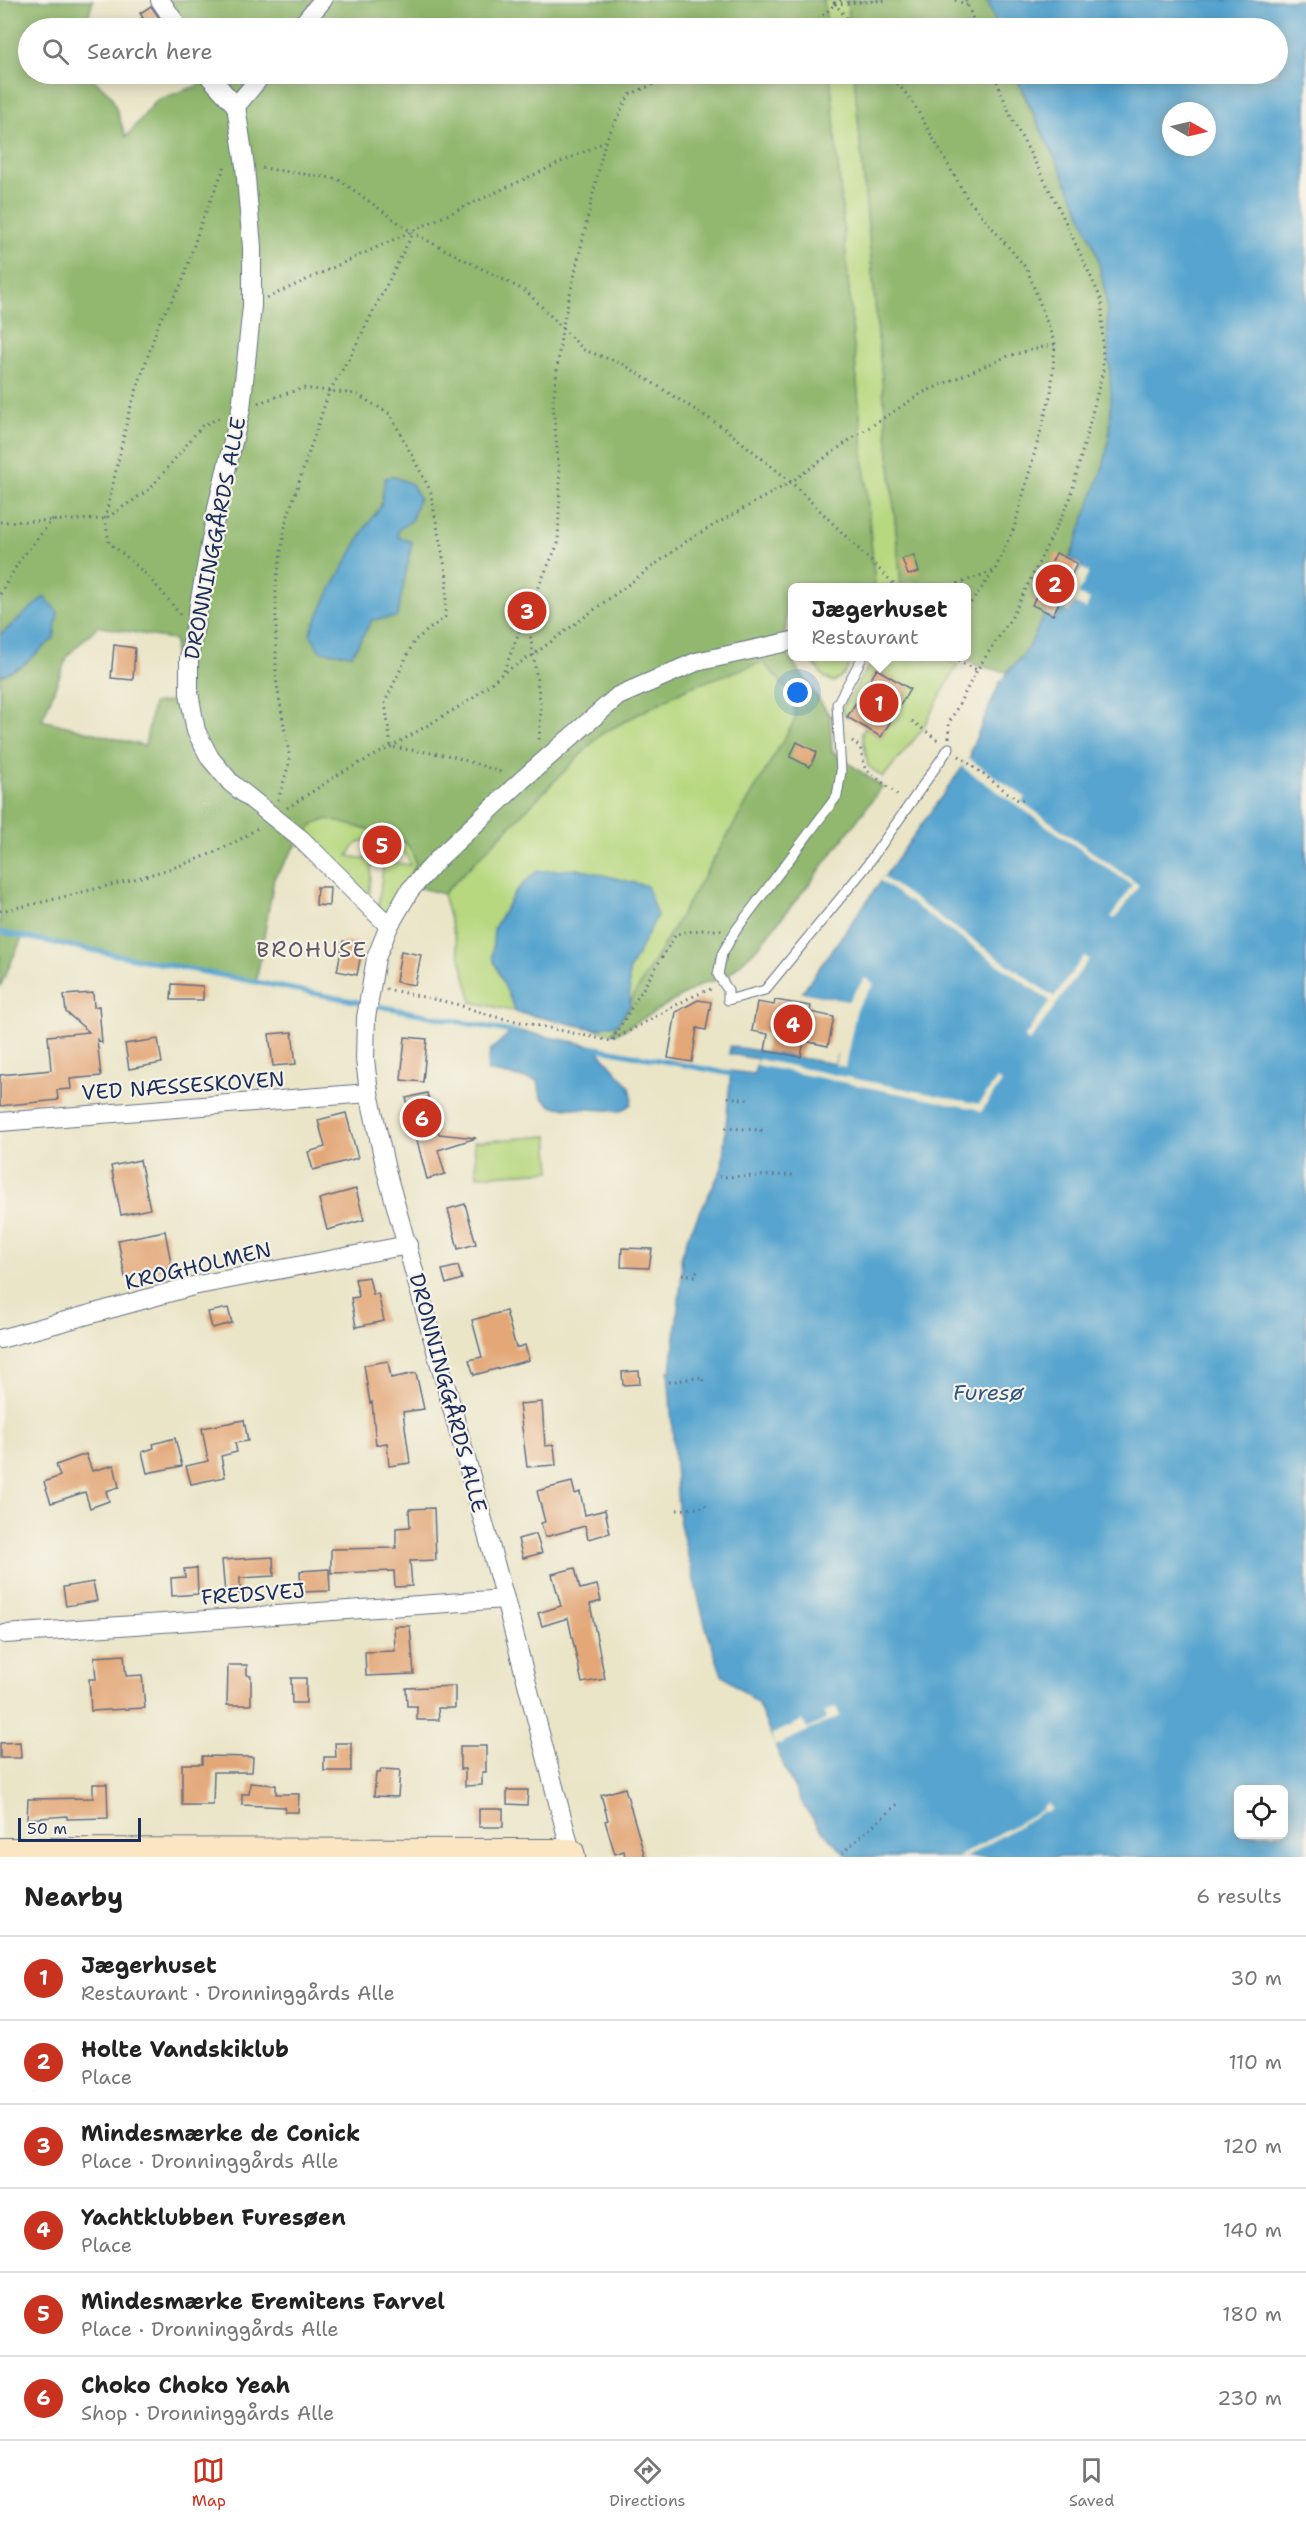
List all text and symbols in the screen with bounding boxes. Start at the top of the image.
search box [18,18,1288,84]
icon: search [39,35,72,68]
text: Search here [87,37,213,66]
north arrow [1162,102,1216,156]
street label: DRONNINGGÅRDS ALLE [177,414,252,662]
pin: 2 [1036,562,1074,606]
popup [788,583,971,661]
pin: 3 [508,588,546,634]
text: Jægerhuset [812,595,947,624]
text: Restaurant [812,624,919,650]
your location [783,678,812,707]
pin: 1 [860,680,898,726]
pin: 5 [362,822,401,868]
district label: BROHUSE [256,935,368,964]
pin: 4 [774,1002,812,1046]
street label: VED NÆSSESKOVEN [81,1065,285,1107]
pin: 6 [402,1096,442,1140]
street label: KROGHOLMEN [122,1236,274,1296]
street label: DRONNINGGÅRDS ALLE [403,1270,494,1516]
water label: Furesø [953,1378,1025,1407]
street label: FREDSVEJ [200,1576,306,1612]
map controls [1234,1785,1288,1839]
button: locate [1234,1785,1288,1839]
scale bar [18,1815,141,1842]
text: 50 m [27,1818,67,1839]
text: Nearby [24,1879,123,1914]
text: 6 results [1196,1883,1282,1909]
text: Jægerhuset [81,1951,217,1980]
text: 1 [39,1965,48,1991]
text: 30 m [1230,1965,1282,1991]
text: Restaurant · Dronninggårds Alle [81,1980,395,2006]
text: Holte Vandskiklub [81,2035,289,2064]
text: 2 [37,2049,51,2075]
text: 110 m [1228,2049,1282,2075]
text: Place [81,2064,132,2090]
text: Mindesmærke de Conick [81,2119,360,2148]
text: 3 [37,2133,51,2159]
text: 120 m [1223,2133,1282,2159]
text: Place · Dronninggårds Alle [81,2148,339,2174]
text: Yachtklubben Furesøen [81,2203,346,2232]
text: 4 [37,2217,51,2243]
text: 140 m [1223,2217,1282,2243]
text: Place [81,2232,132,2258]
text: Mindesmærke Eremitens Farvel [81,2287,445,2316]
text: 5 [37,2301,50,2327]
text: 180 m [1222,2301,1282,2327]
text: Place · Dronninggårds Alle [81,2316,339,2342]
text: Choko Choko Yeah [81,2371,290,2400]
text: 6 [37,2385,51,2411]
text: 230 m [1217,2385,1282,2411]
text: Shop · Dronninggårds Alle [81,2400,334,2426]
tab: Map [192,2454,226,2511]
tab: Directions [609,2454,686,2511]
tab: Saved [1069,2454,1114,2511]

